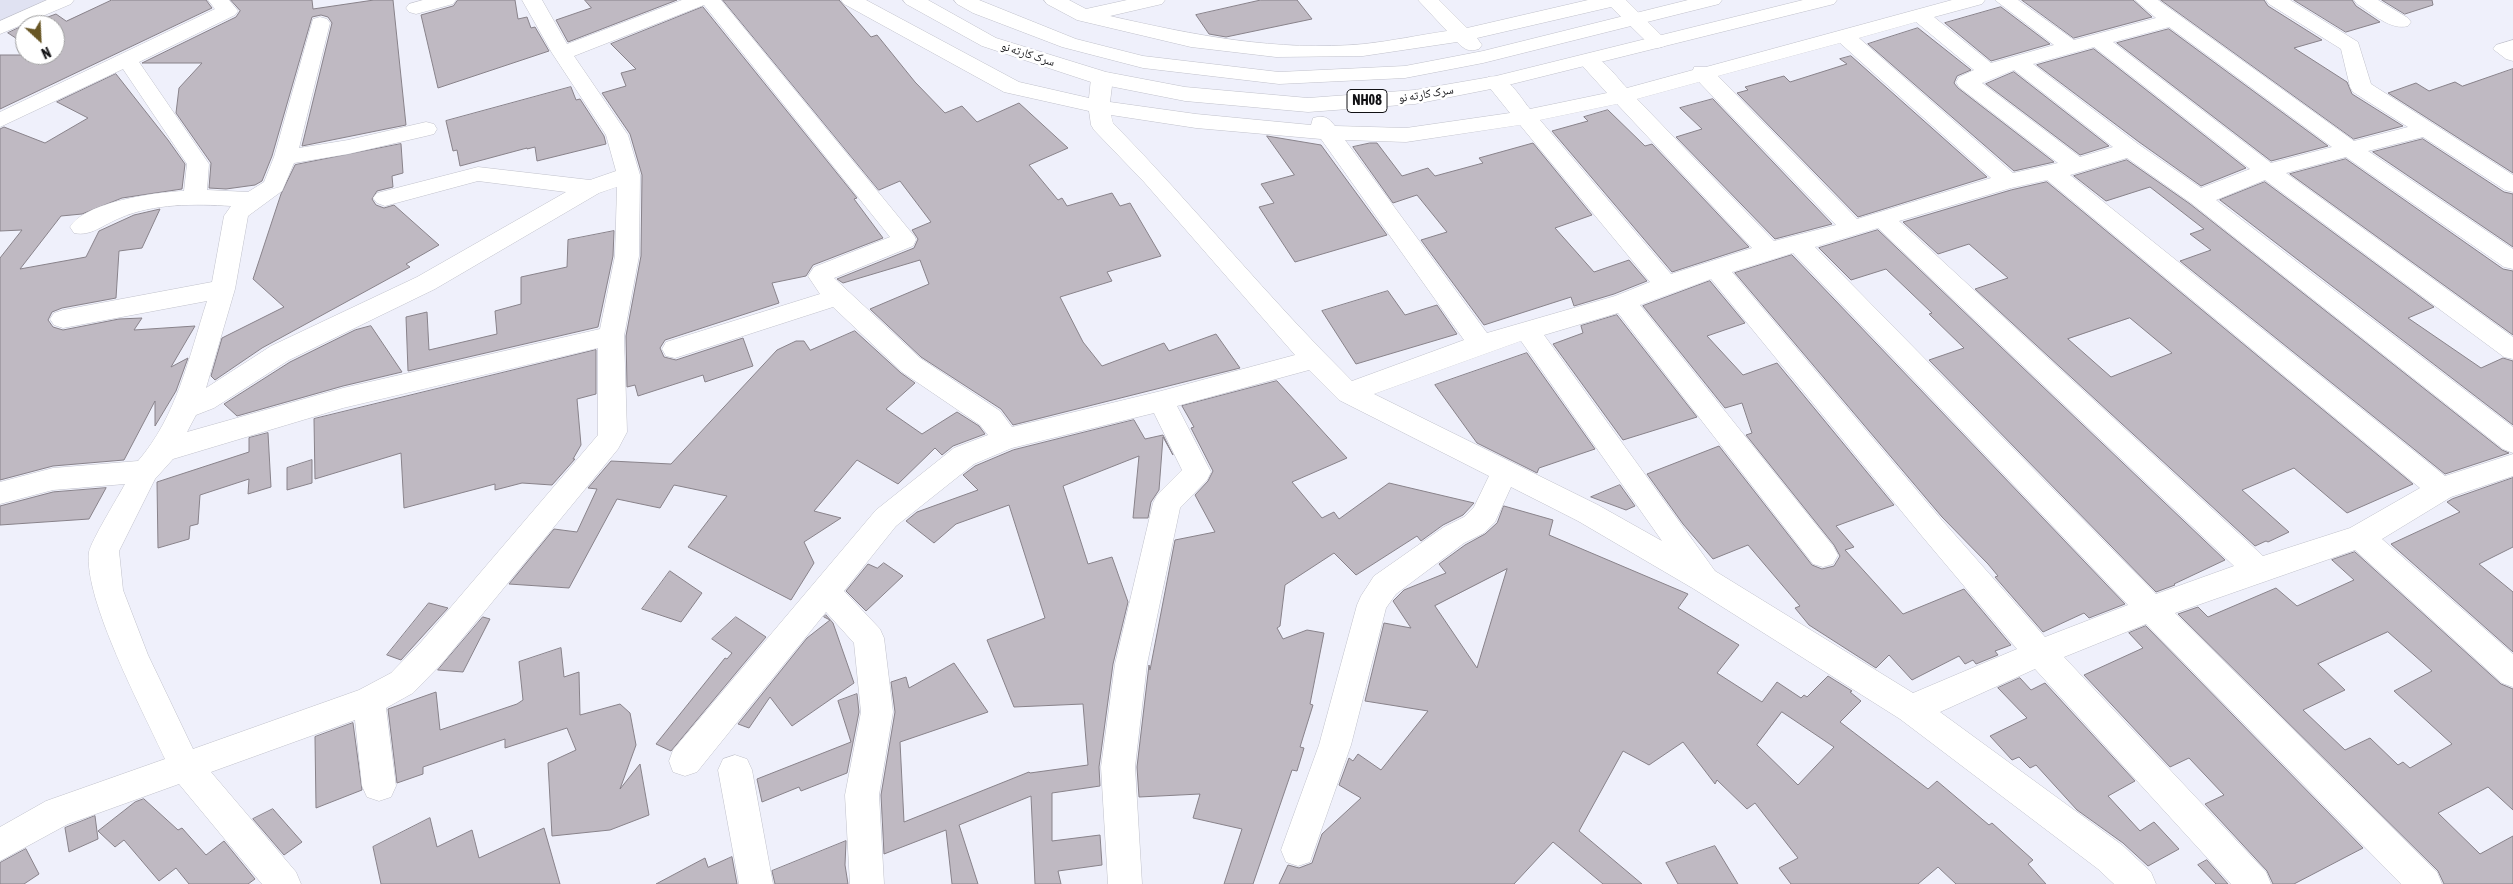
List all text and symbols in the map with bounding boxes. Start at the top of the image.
north arrow [15,15,65,65]
street label: سرک کارته نو [999,39,1057,69]
text: N [39,44,53,62]
street label: سرک کارته نو [1397,83,1455,105]
road number: NH08 [1347,90,1387,112]

